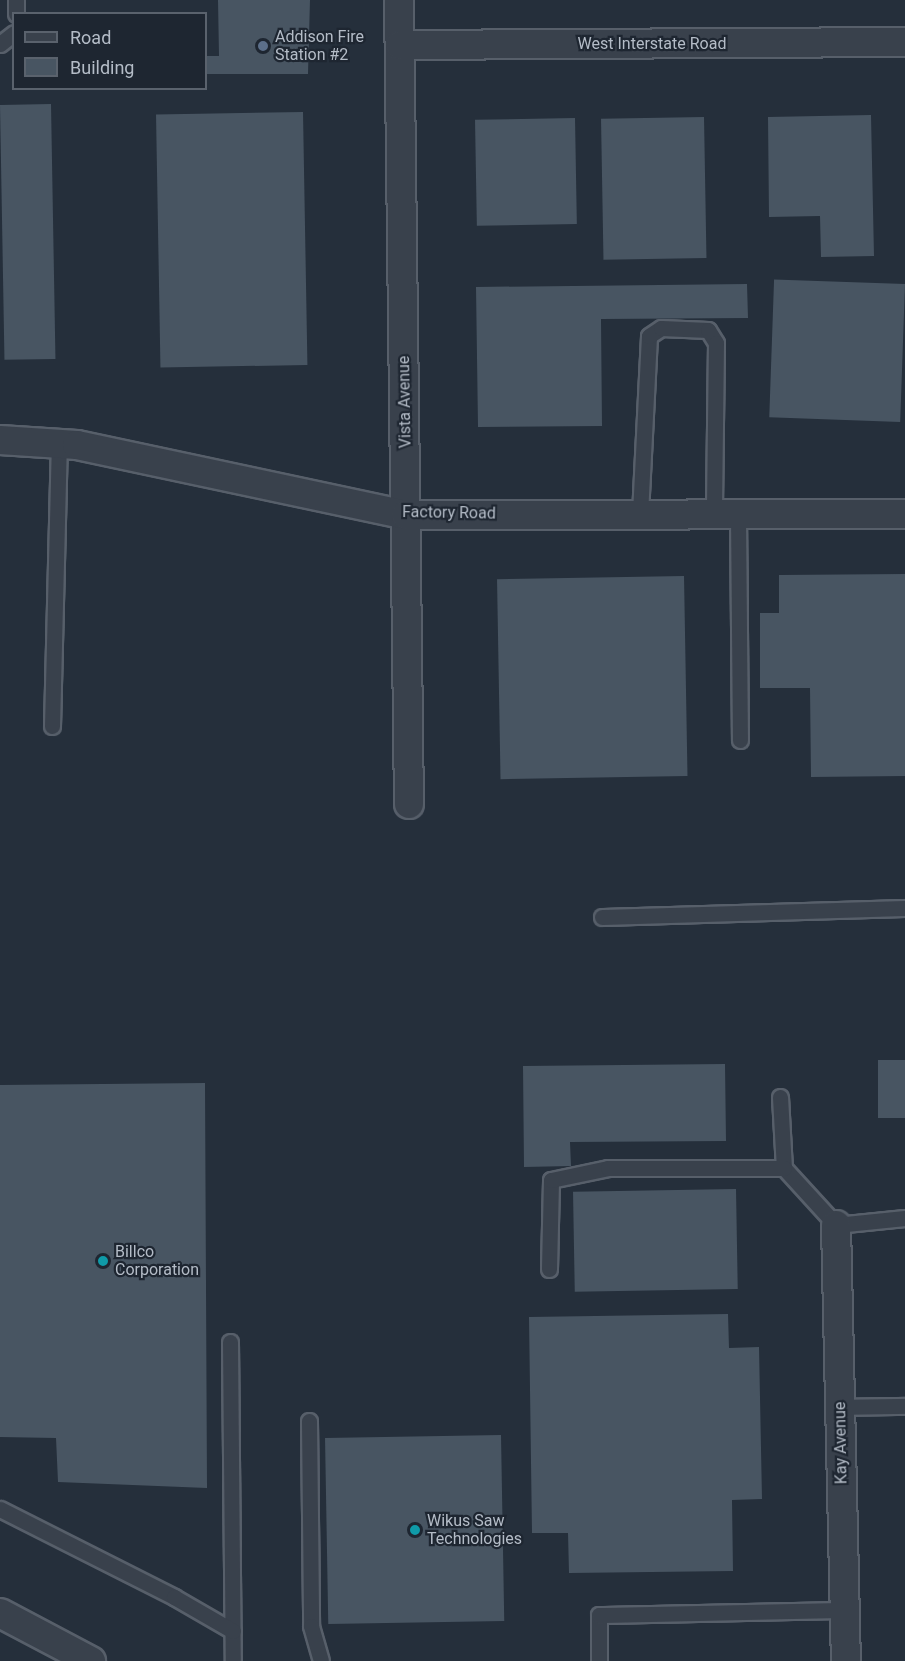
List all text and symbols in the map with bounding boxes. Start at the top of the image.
legend [12,12,207,90]
text: Road [70,27,111,48]
place label: Addison Fire Station #2 [275,27,364,65]
street label: West Interstate Road [578,34,726,54]
marker: Addison Fire Station #2 [256,39,270,53]
text: Building [70,57,134,78]
street label: Vista Avenue [395,356,415,448]
street label: Factory Road [402,503,496,523]
place label: Billco Corporation [115,1242,199,1280]
marker: Billco Corporation [96,1254,110,1268]
street label: Kay Avenue [831,1402,851,1484]
place label: Wikus Saw Technologies [427,1511,522,1549]
marker: Wikus Saw Technologies [408,1523,422,1537]

